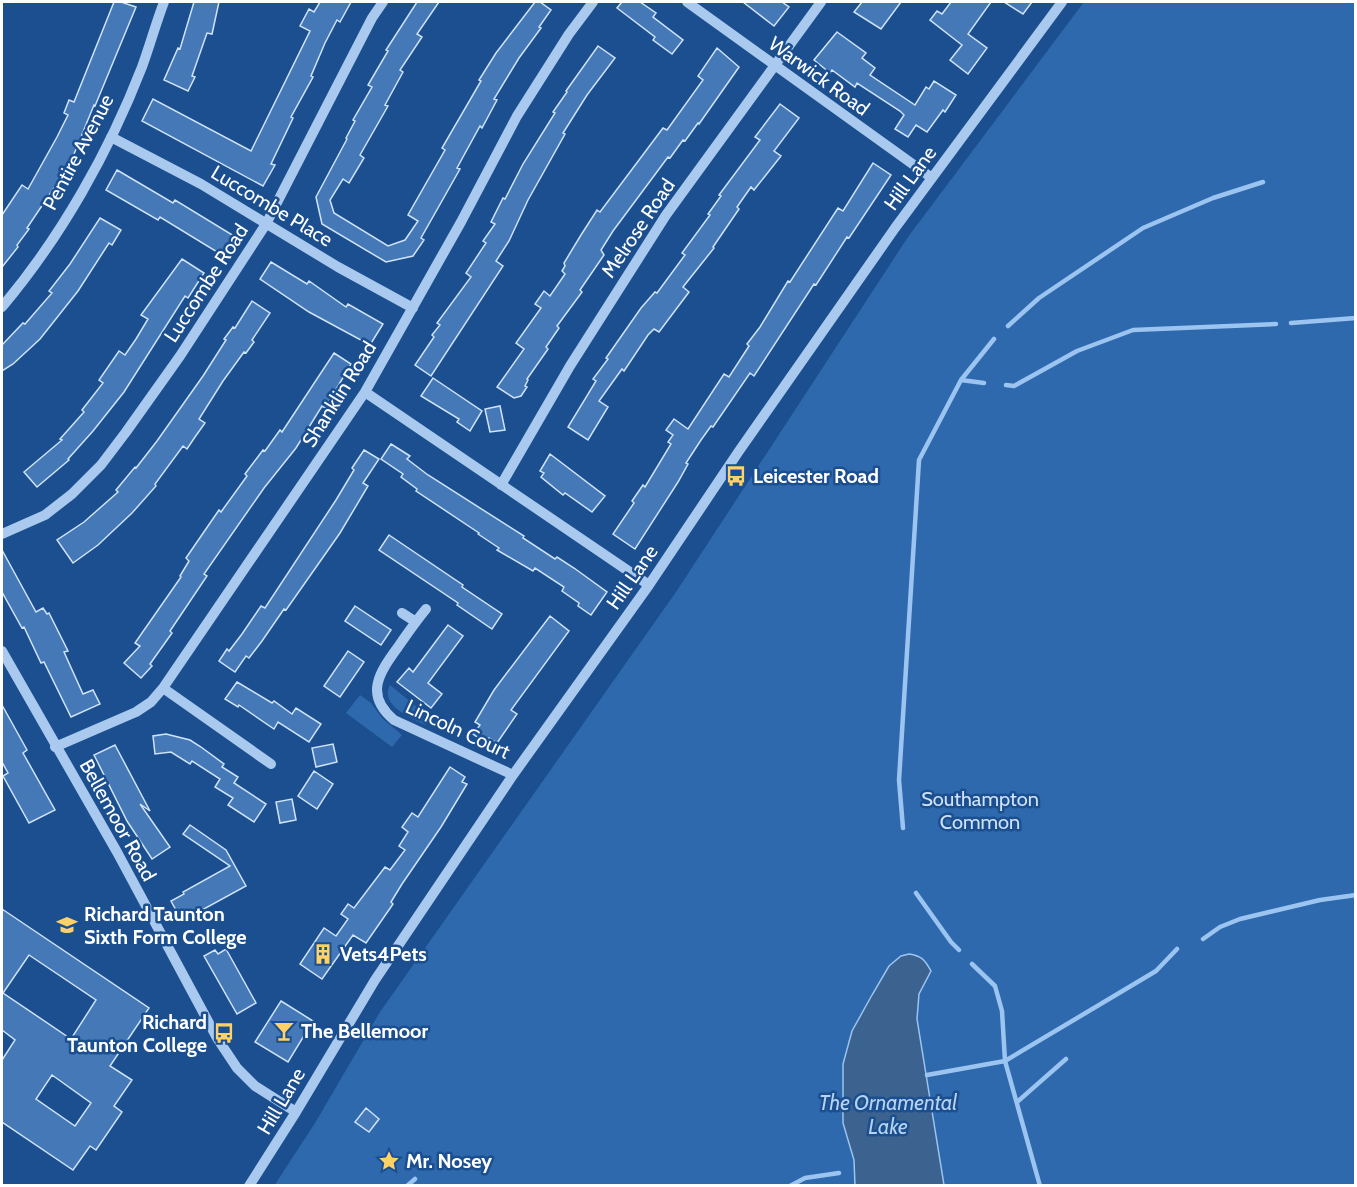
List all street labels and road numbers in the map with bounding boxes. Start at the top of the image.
street label: Warwick Road [764,31,874,121]
street label: Pentire Avenue [37,90,119,214]
street label: Hill Lane [879,141,941,215]
street label: Luccombe Place [207,160,337,252]
street label: Melrose Road [596,174,680,282]
street label: Luccombe Road [159,219,253,347]
street label: Shanklin Road [297,337,381,451]
street label: Hill Lane [601,540,663,614]
street label: Lincoln Court [402,694,514,764]
street label: Bellemoor Road [75,755,161,885]
street label: Hill Lane [252,1063,310,1139]

